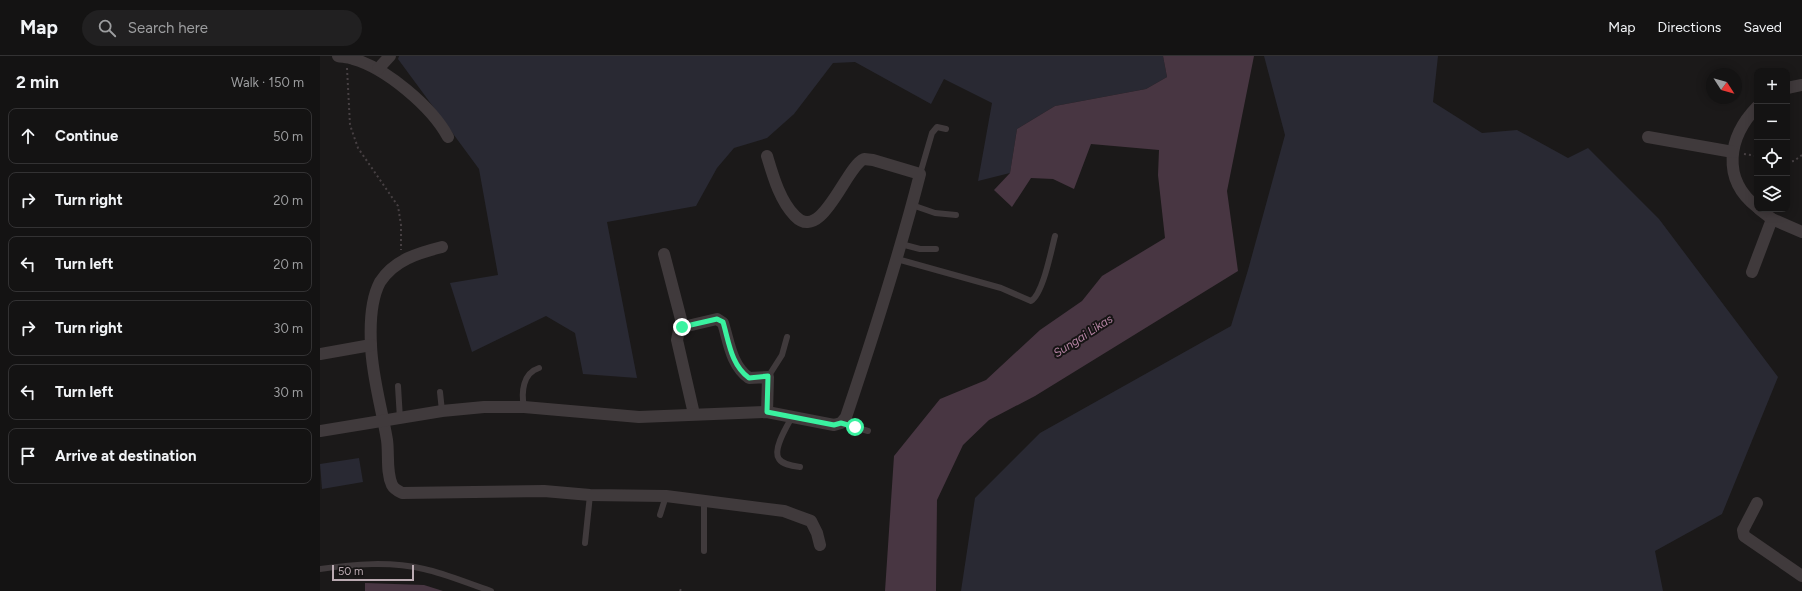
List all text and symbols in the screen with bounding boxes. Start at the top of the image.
search box [82,10,362,46]
text: Map [20,16,58,39]
icon: search [96,17,118,39]
text: Search here [128,19,208,37]
text: Map [1608,19,1636,36]
text: Directions [1658,19,1721,36]
text: Saved [1743,19,1782,36]
north arrow [1706,68,1742,104]
map controls [1754,68,1790,212]
button: + [1754,68,1790,104]
text: 2 min [16,72,59,92]
text: Walk · 150 m [231,75,304,90]
button: − [1754,104,1790,140]
icon: ahead [17,125,39,147]
text: Continue [55,127,118,145]
text: 50 m [273,129,303,144]
button: locate [1754,140,1790,176]
button: layers [1754,176,1790,212]
icon: right [17,189,39,211]
text: Turn right [55,191,123,209]
text: 20 m [273,193,303,208]
icon: left [17,253,39,275]
text: Turn left [55,255,113,273]
text: 20 m [273,257,303,272]
water label: Sungai Likas [1051,311,1116,360]
icon: right [17,317,39,339]
route end [673,318,691,336]
text: Turn right [55,319,123,337]
text: 30 m [273,321,303,336]
icon: left [17,381,39,403]
text: Turn left [55,383,113,401]
text: 30 m [273,385,303,400]
route start [846,418,864,436]
icon: arrive [17,445,39,467]
text: Arrive at destination [55,447,196,465]
scale bar [332,563,414,582]
text: 50 m [338,565,363,578]

